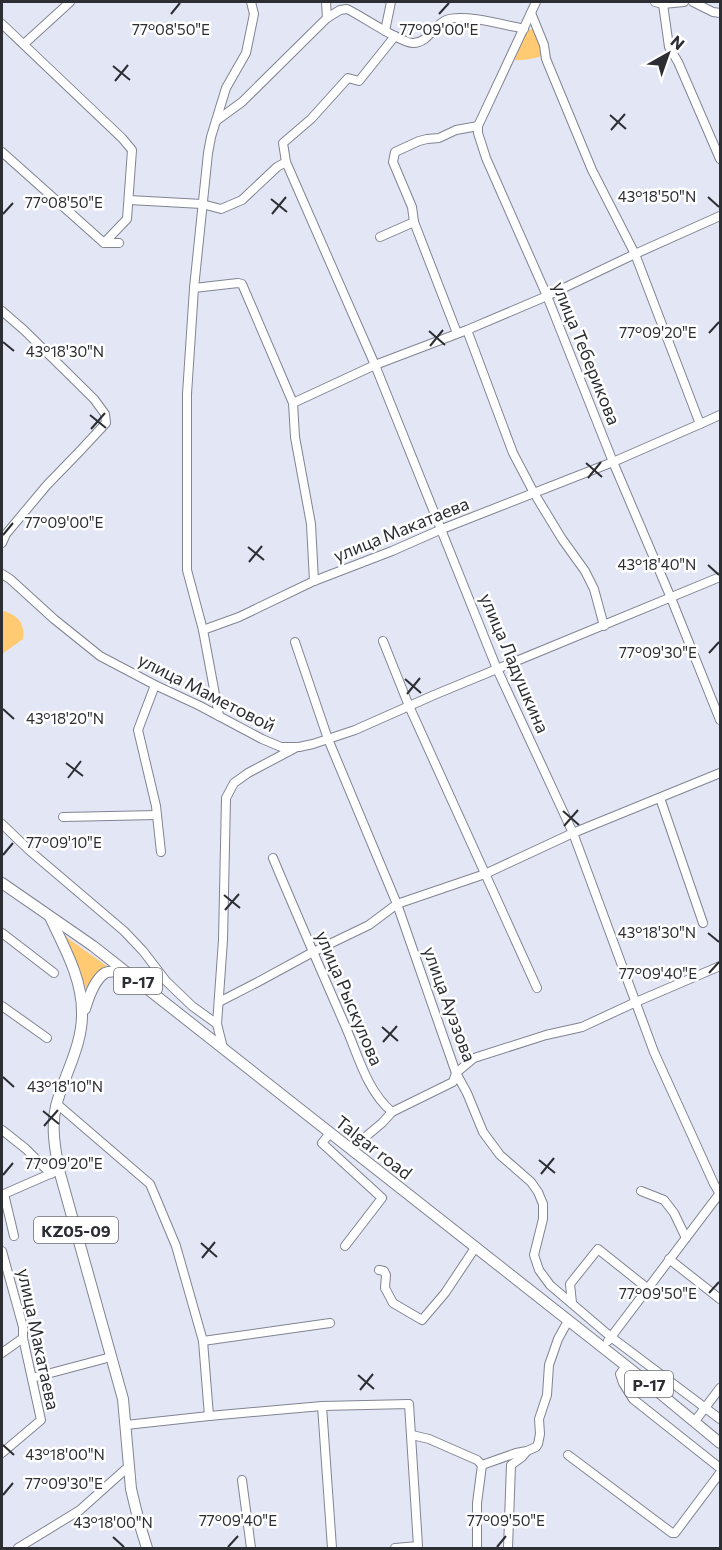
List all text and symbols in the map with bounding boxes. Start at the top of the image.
text: 77°08'50"E [132,20,210,38]
text: 77°09'00"E [400,20,479,38]
north arrow [638,24,698,84]
text: N [667,31,689,53]
text: 43°18'50"N [618,187,696,205]
text: 77°08'50"E [25,193,103,211]
street label: улица Теберикова [548,278,626,428]
text: 77°09'20"E [619,323,697,341]
text: 43°18'30"N [26,342,104,360]
street label: улица Макатаева [330,492,472,566]
text: 77°09'00"E [25,513,104,531]
text: 43°18'40"N [618,555,696,573]
street label: улица Ладушкина [476,590,554,736]
text: 77°09'30"E [619,643,697,661]
street label: улица Маметовой [135,648,279,736]
text: 43°18'20"N [26,709,104,727]
text: 77°09'10"E [26,833,102,851]
text: 43°18'30"N [618,923,696,941]
street label: улица Рыскулова [312,927,388,1069]
street label: улица Ауэзова [419,943,481,1065]
text: 77°09'40"E [619,964,697,982]
road number: P-17 [114,968,162,994]
text: 43°18'10"N [27,1077,103,1095]
street label: Talgar road [331,1110,417,1184]
text: 77°09'20"E [25,1154,103,1172]
road number: KZ05-09 [34,1217,118,1243]
street label: улица Макатаева [13,1266,65,1412]
text: 77°09'50"E [619,1284,697,1302]
road number: P-17 [625,1371,673,1397]
text: 43°18'00"N [25,1445,105,1463]
text: 77°09'30"E [25,1474,103,1492]
text: 77°09'40"E [199,1511,277,1529]
text: 77°09'50"E [467,1511,545,1529]
text: 43°18'00"N [73,1513,153,1531]

